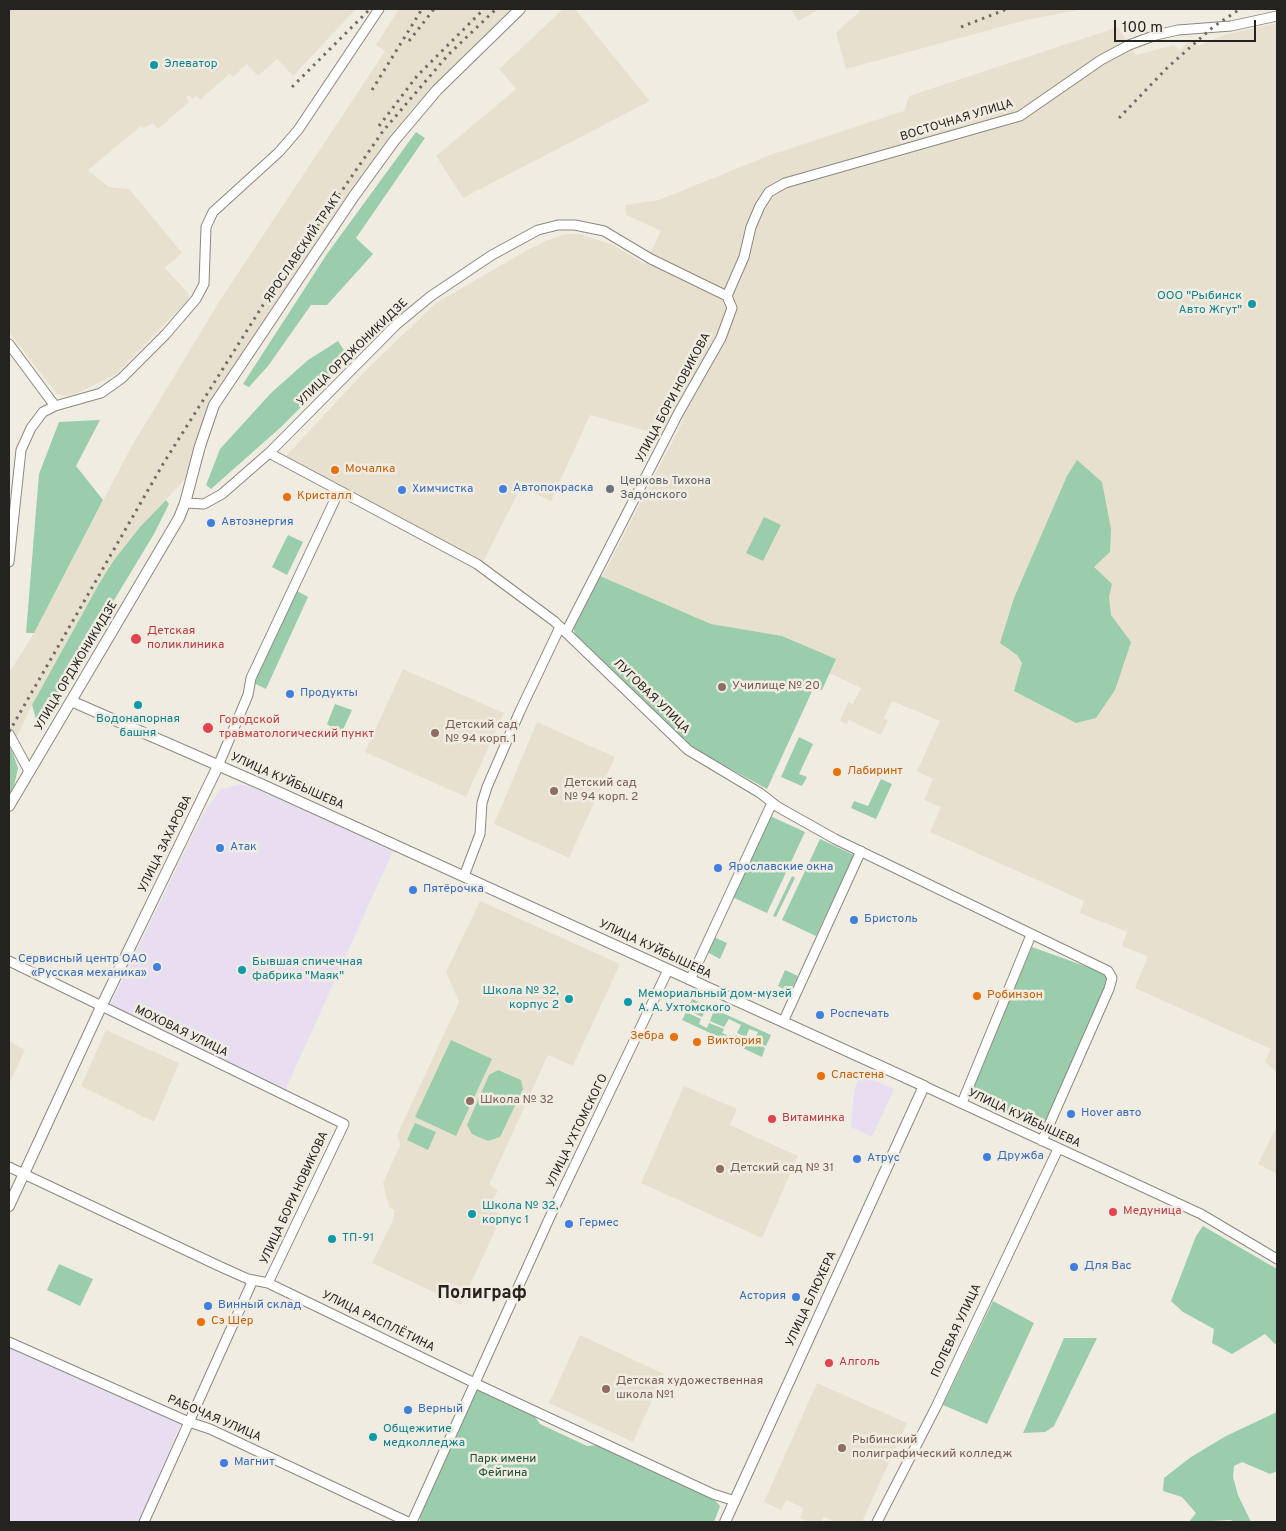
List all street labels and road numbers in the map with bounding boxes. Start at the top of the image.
street label: ВОСТОЧНАЯ УЛИЦА [899,97,1015,145]
street label: ЯРОСЛАВСКИЙ ТРАКТ [262,190,346,306]
street label: УЛИЦА ОРДЖОНИКИДЗЕ [295,296,411,410]
street label: УЛИЦА БОРИ НОВИКОВА [634,331,714,465]
street label: УЛИЦА ОРДЖОНИКИДЗЕ [33,599,121,733]
street label: ЛУГОВАЯ УЛИЦА [610,657,692,737]
street label: УЛИЦА КУЙБЫШЕВА [228,750,346,814]
street label: УЛИЦА ЗАХАРОВА [136,793,196,895]
street label: УЛИЦА КУЙБЫШЕВА [596,918,714,982]
street label: МОХОВАЯ УЛИЦА [132,1003,230,1061]
street label: УЛИЦА УХТОМСКОГО [544,1072,612,1190]
street label: УЛИЦА КУЙБЫШЕВА [965,1087,1083,1151]
street label: УЛИЦА БОРИ НОВИКОВА [258,1129,332,1267]
street label: УЛИЦА БЛЮХЕРА [784,1249,840,1349]
street label: ПОЛЕВАЯ УЛИЦА [929,1282,985,1380]
street label: УЛИЦА РАСПЛЁТИНА [319,1288,437,1356]
street label: РАБОЧАЯ УЛИЦА [165,1393,263,1445]

